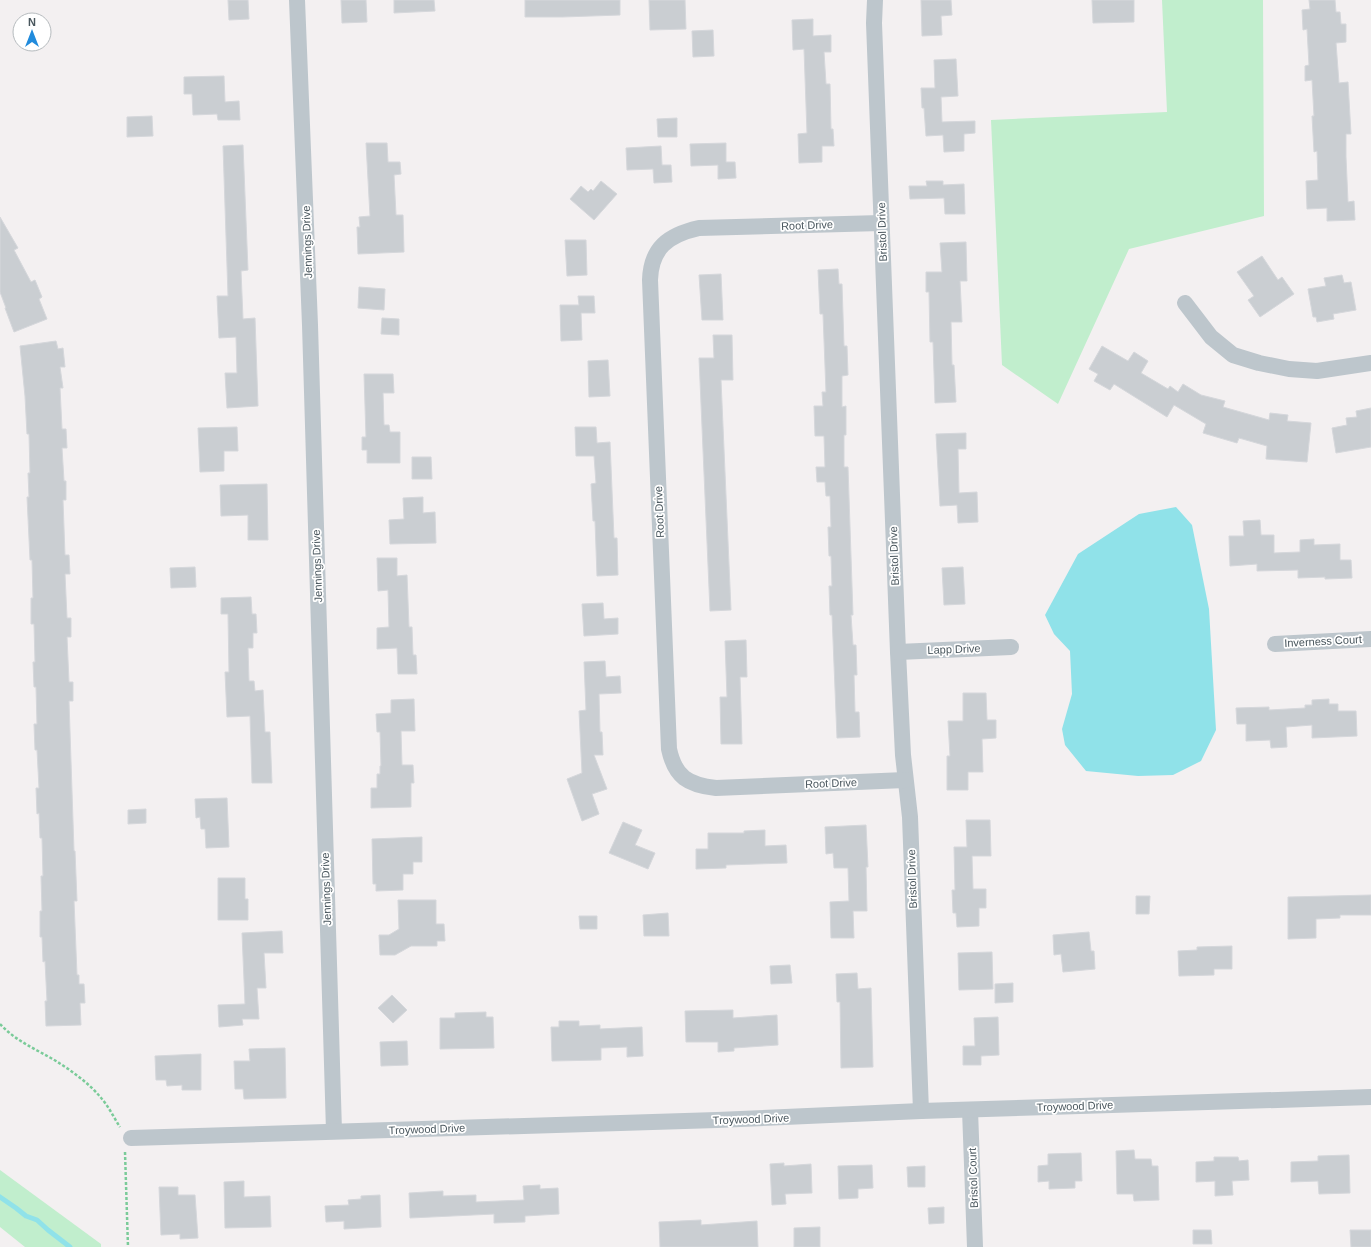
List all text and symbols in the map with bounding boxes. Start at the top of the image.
north arrow [12,12,52,52]
text: N [28,16,36,28]
street label: Bristol Drive [875,202,889,262]
street label: Jennings Drive [300,205,314,279]
street label: Root Drive [781,218,833,232]
street label: Root Drive [652,486,666,538]
street label: Bristol Drive [887,526,901,586]
street label: Jennings Drive [310,529,324,603]
street label: Inverness Court [1284,633,1362,649]
street label: Lapp Drive [927,642,981,656]
street label: Root Drive [805,776,857,790]
street label: Bristol Drive [905,849,919,909]
street label: Jennings Drive [319,852,333,926]
street label: Troywood Drive [1037,1099,1113,1113]
street label: Troywood Drive [713,1112,789,1126]
street label: Troywood Drive [389,1122,465,1136]
street label: Bristol Court [966,1148,980,1208]

